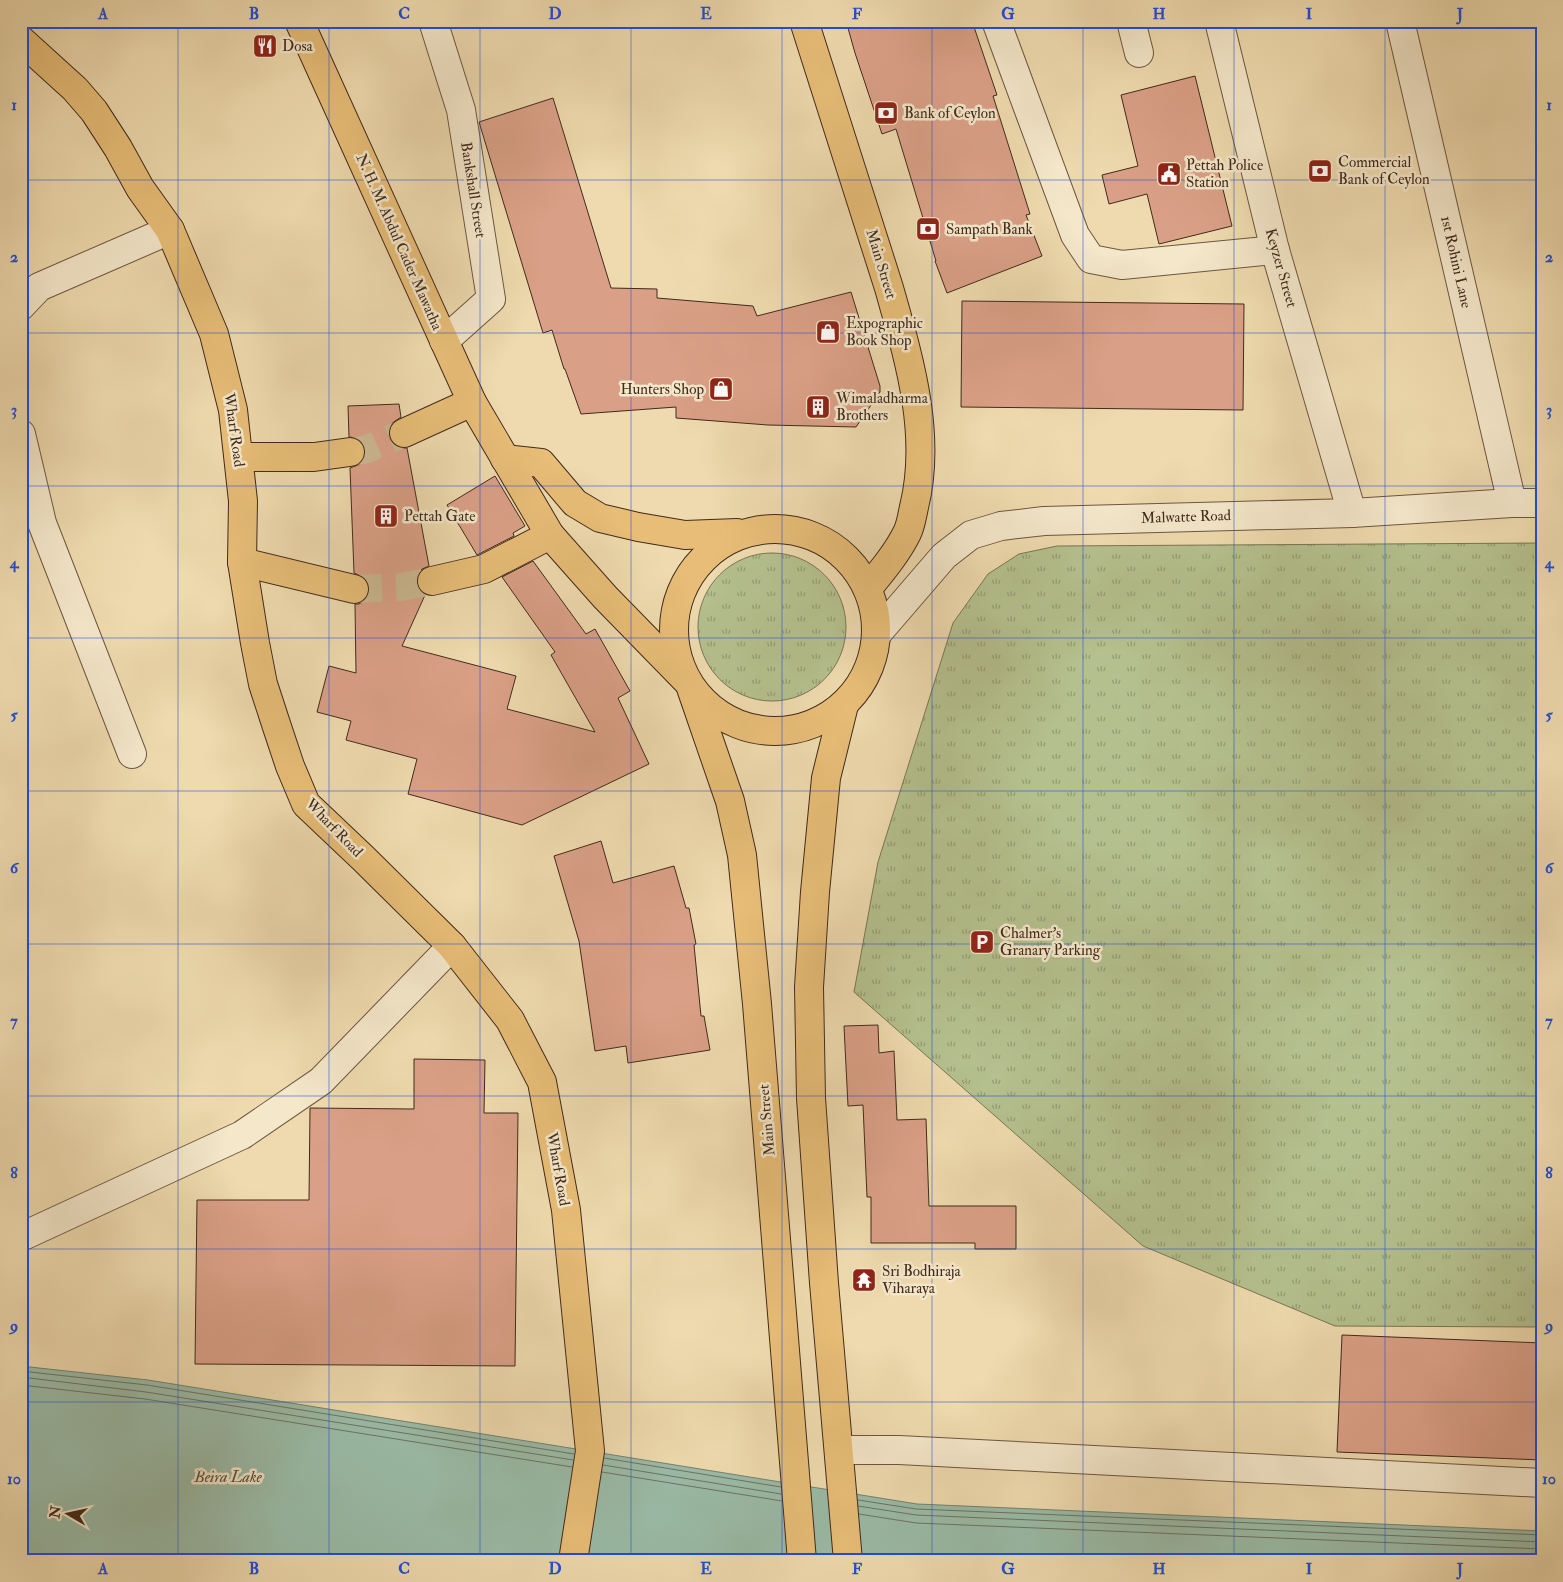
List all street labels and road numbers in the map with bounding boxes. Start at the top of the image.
street label: Bankshall Street [456,141,490,239]
street label: N. H. M. Abdul Cader Mawatha [351,151,447,334]
street label: 1st Rohini Lane [1436,214,1476,310]
street label: Keyzer Street [1261,226,1301,310]
street label: Main Street [861,227,901,301]
street label: Wharf Road [219,391,249,469]
street label: Malwatte Road [1141,506,1232,528]
street label: Wharf Road [301,794,367,862]
street label: Main Street [754,1083,780,1157]
street label: Wharf Road [542,1130,574,1208]

